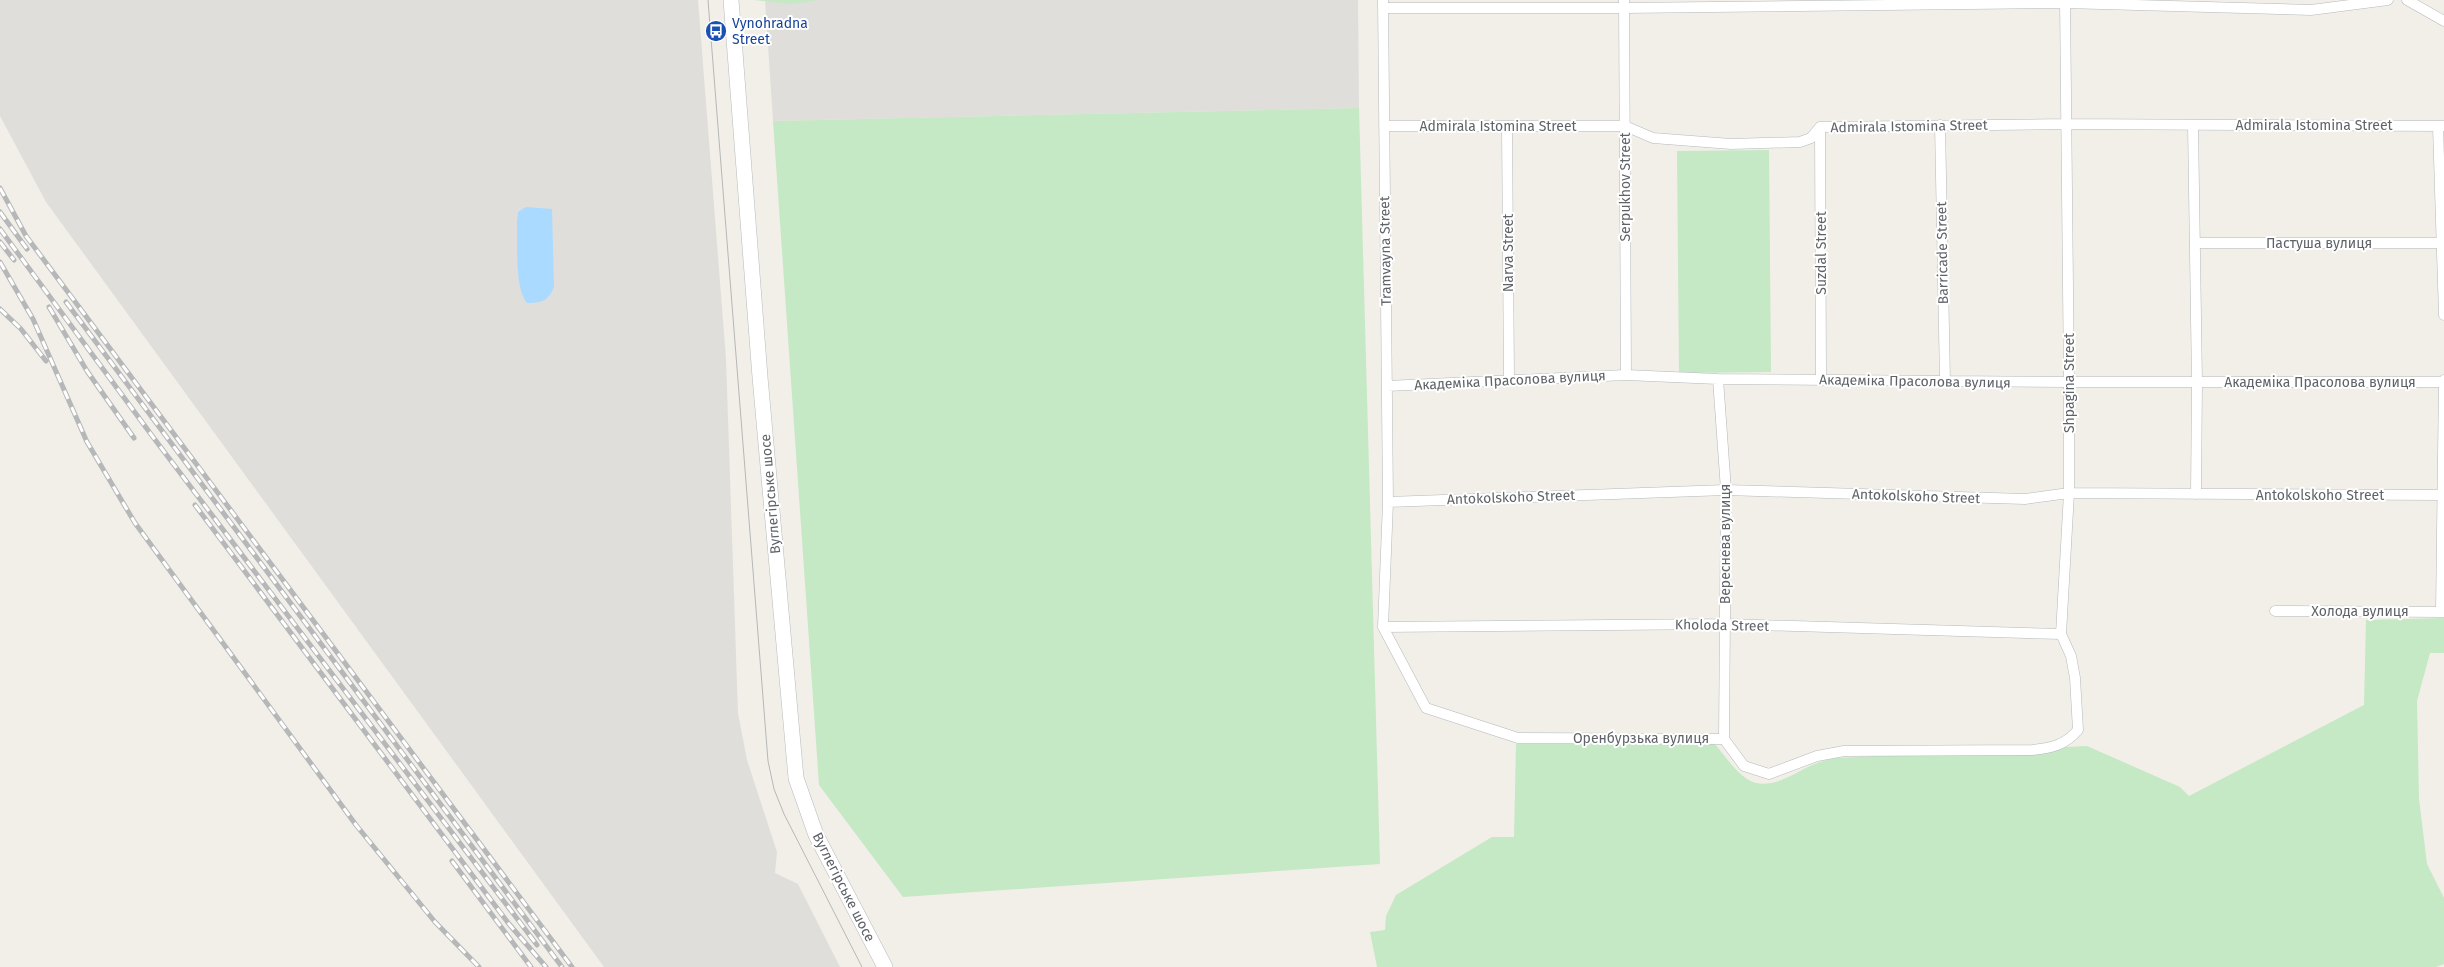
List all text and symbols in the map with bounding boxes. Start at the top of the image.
place label: Vynohradna Street [732,15,808,48]
bus stop icon: Vynohradna Street [704,19,728,43]
street label: Admirala Istomina Street [1830,117,1989,136]
street label: Admirala Istomina Street [2235,117,2394,134]
street label: Admirala Istomina Street [1419,118,1578,135]
street label: Serpukhov Street [1617,131,1634,242]
street label: Tramvayna Street [1376,195,1395,306]
street label: Barricade Street [1933,201,1952,305]
street label: Suzdal Street [1813,210,1830,295]
street label: Narva Street [1500,213,1517,292]
street label: Пастуша вулиця [2266,235,2372,252]
street label: Shpagina Street [2061,332,2078,433]
street label: Академіка Прасолова вулиця [1414,367,1606,394]
street label: Академіка Прасолова вулиця [1819,371,2011,392]
street label: Академіка Прасолова вулиця [2224,374,2416,391]
street label: Вуглегірське шосе [757,433,784,555]
street label: Вереснева вулиця [1717,484,1734,604]
street label: Antokolskoho Street [1852,486,1981,507]
street label: Antokolskoho Street [1447,487,1576,508]
street label: Antokolskoho Street [2256,487,2385,504]
street label: Холода вулиця [2311,603,2409,620]
street label: Kholoda Street [1675,616,1770,635]
street label: Оренбурзька вулиця [1573,730,1709,747]
street label: Вуглегірське шосе [809,830,878,945]

